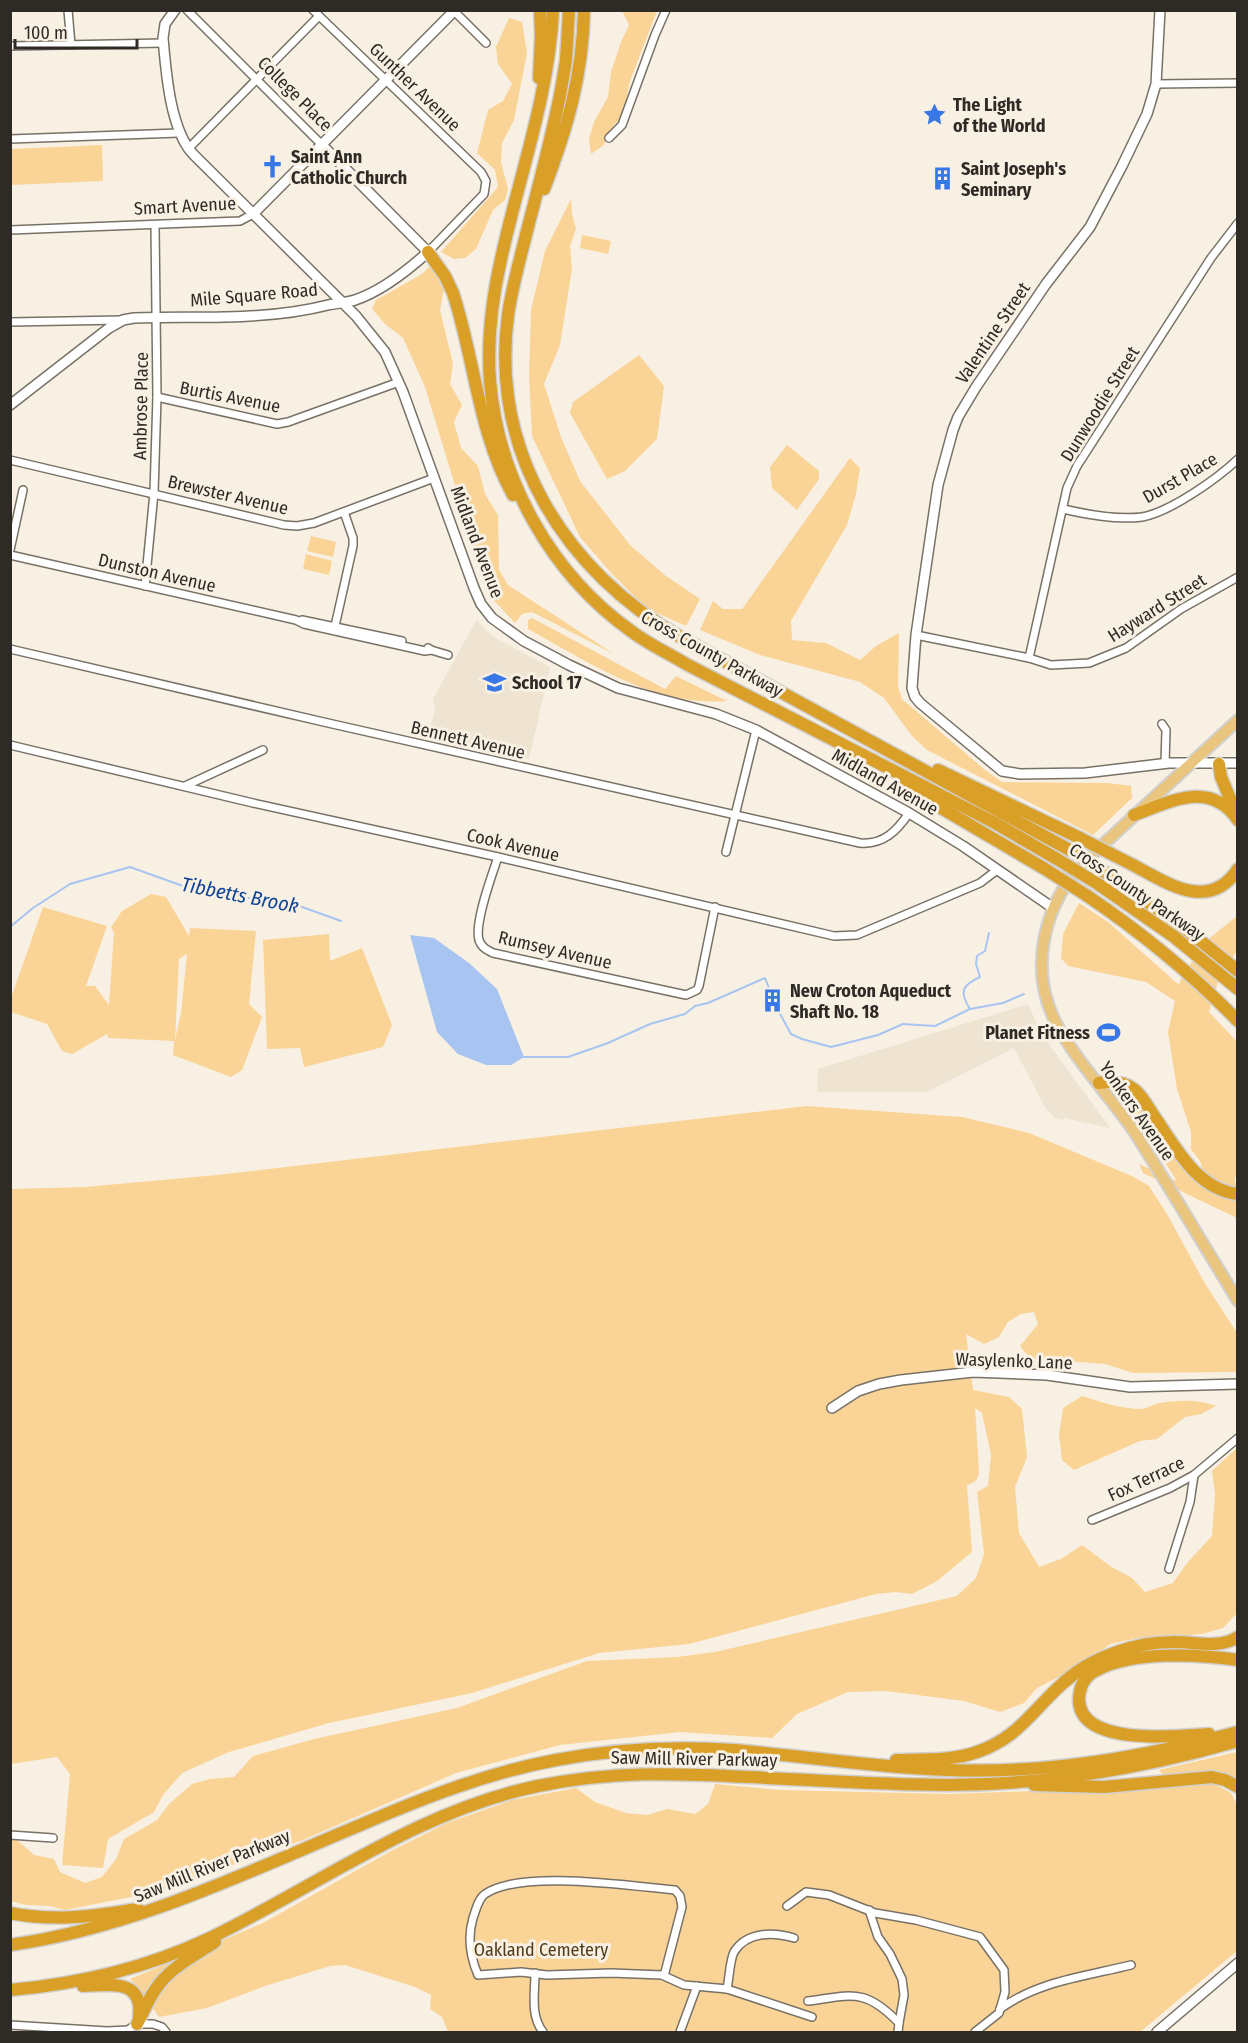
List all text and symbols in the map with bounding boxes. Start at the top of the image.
scale bar [15,12,136,50]
text: 100 m [24,22,68,44]
street label: Gunther Avenue [365,38,465,136]
street label: College Place [253,52,337,136]
place label: The Light of the World [953,94,1045,137]
place icon: The Light of the World [922,102,948,128]
place label: Saint Ann Catholic Church [291,146,407,189]
church icon: Saint Ann Catholic Church [260,154,286,180]
place label: Saint Joseph's Seminary [961,158,1066,201]
building icon: Saint Joseph's Seminary [930,166,956,192]
street label: Smart Avenue [133,192,237,220]
street label: Mile Square Road [189,278,319,312]
street label: Valentine Street [951,278,1035,388]
street label: Dunwoodie Street [1056,342,1144,466]
street label: Ambrose Place [129,352,153,460]
street label: Burtis Avenue [178,376,282,418]
street label: Durst Place [1139,448,1221,508]
street label: Brewster Avenue [166,470,291,520]
street label: Midland Avenue [446,483,508,601]
street label: Dunston Avenue [96,549,218,597]
street label: Hayward Street [1104,569,1210,647]
street label: Cross County Parkway [637,606,787,702]
school or university icon: School 17 [481,670,507,696]
place label: School 17 [512,672,582,694]
street label: Bennett Avenue [409,716,527,764]
street label: Midland Avenue [828,744,942,820]
street label: Cook Avenue [465,824,562,866]
street label: Cross County Parkway [1065,838,1209,946]
water label: Tibbetts Brook [179,872,301,918]
street label: Rumsey Avenue [496,926,614,974]
place label: New Croton Aqueduct Shaft No. 18 [790,980,952,1023]
building icon: New Croton Aqueduct Shaft No. 18 [759,988,785,1014]
sports icon: Planet Fitness [1095,1020,1121,1046]
place label: Planet Fitness [985,1022,1090,1044]
street label: Yonkers Avenue [1095,1057,1179,1165]
street label: Wasylenko Lane [955,1348,1073,1374]
street label: Fox Terrace [1104,1452,1188,1506]
street label: Saw Mill River Parkway [611,1747,777,1771]
street label: Saw Mill River Parkway [131,1825,293,1907]
park label: Oakland Cemetery [474,1939,608,1961]

